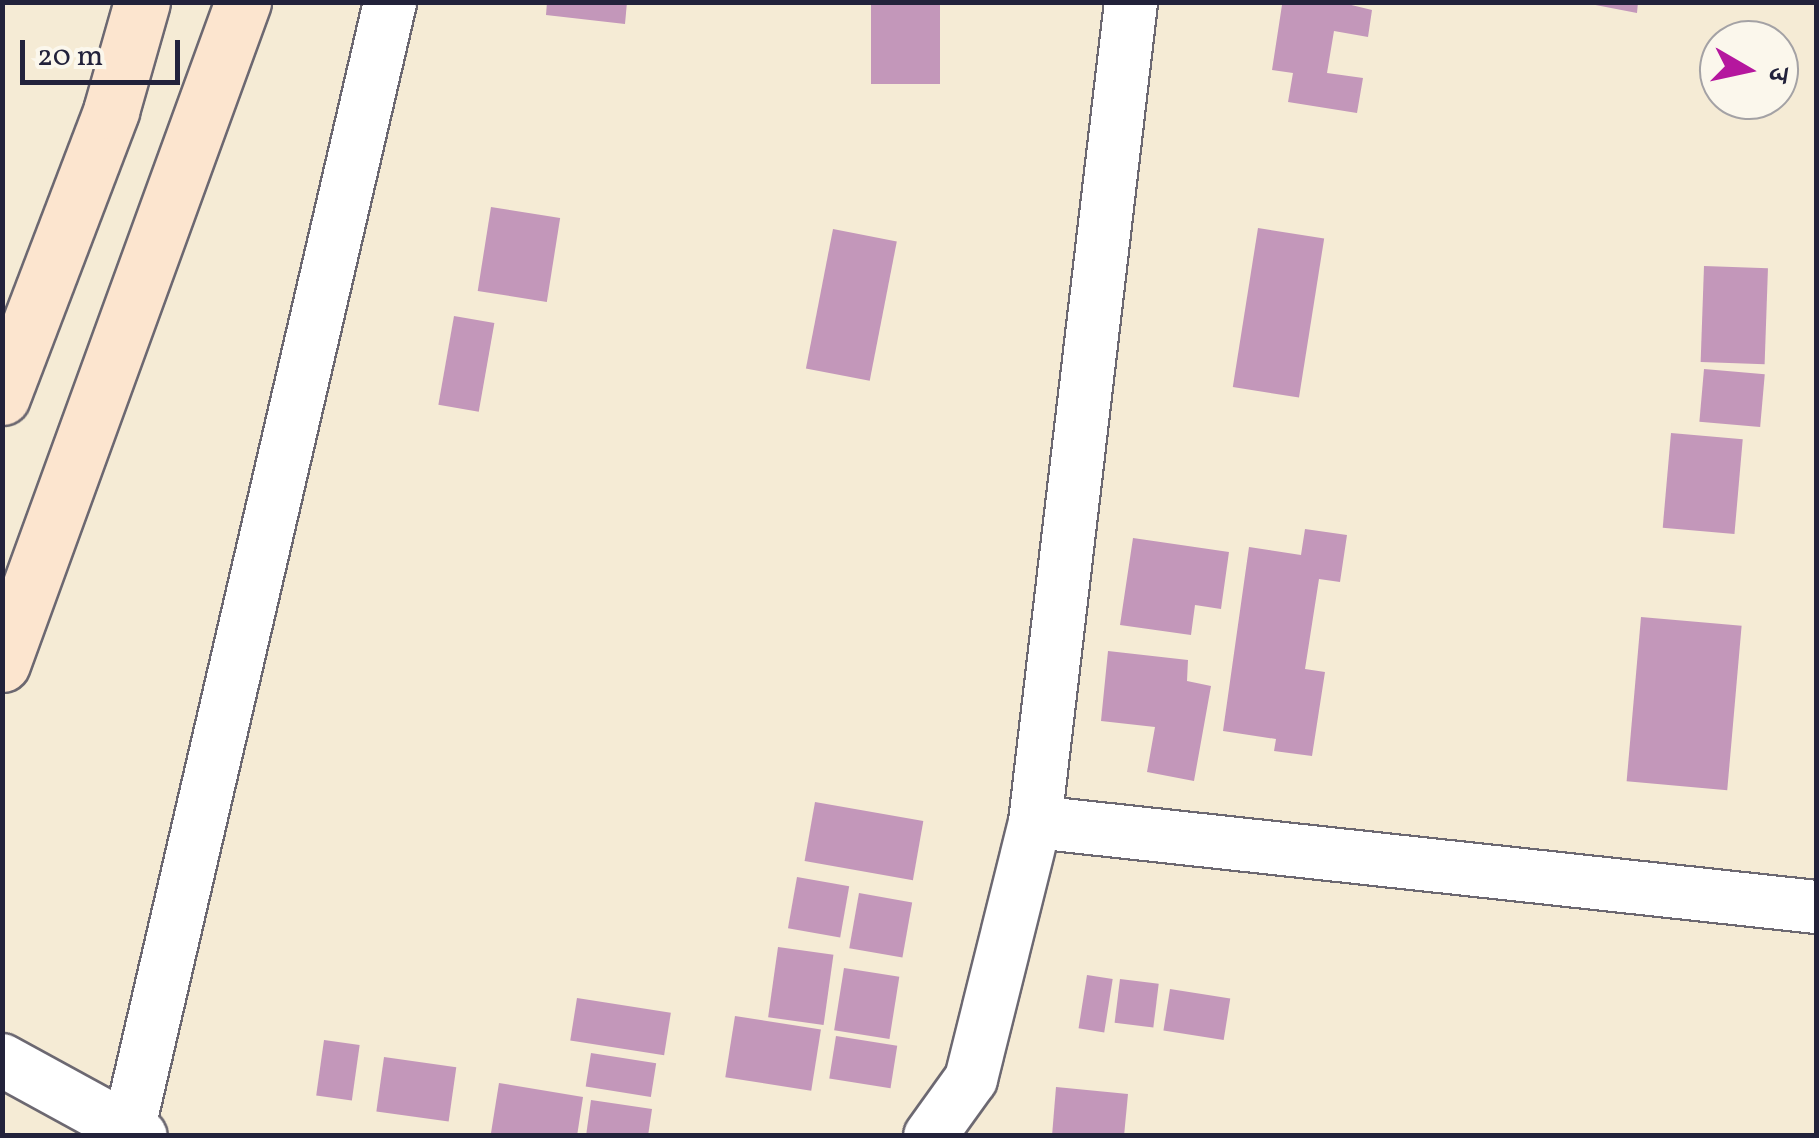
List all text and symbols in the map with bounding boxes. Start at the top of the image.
scale bar [25,20,185,82]
north arrow [1699,20,1799,120]
text: 20 m [37,36,103,78]
text: उ [1757,64,1798,85]

